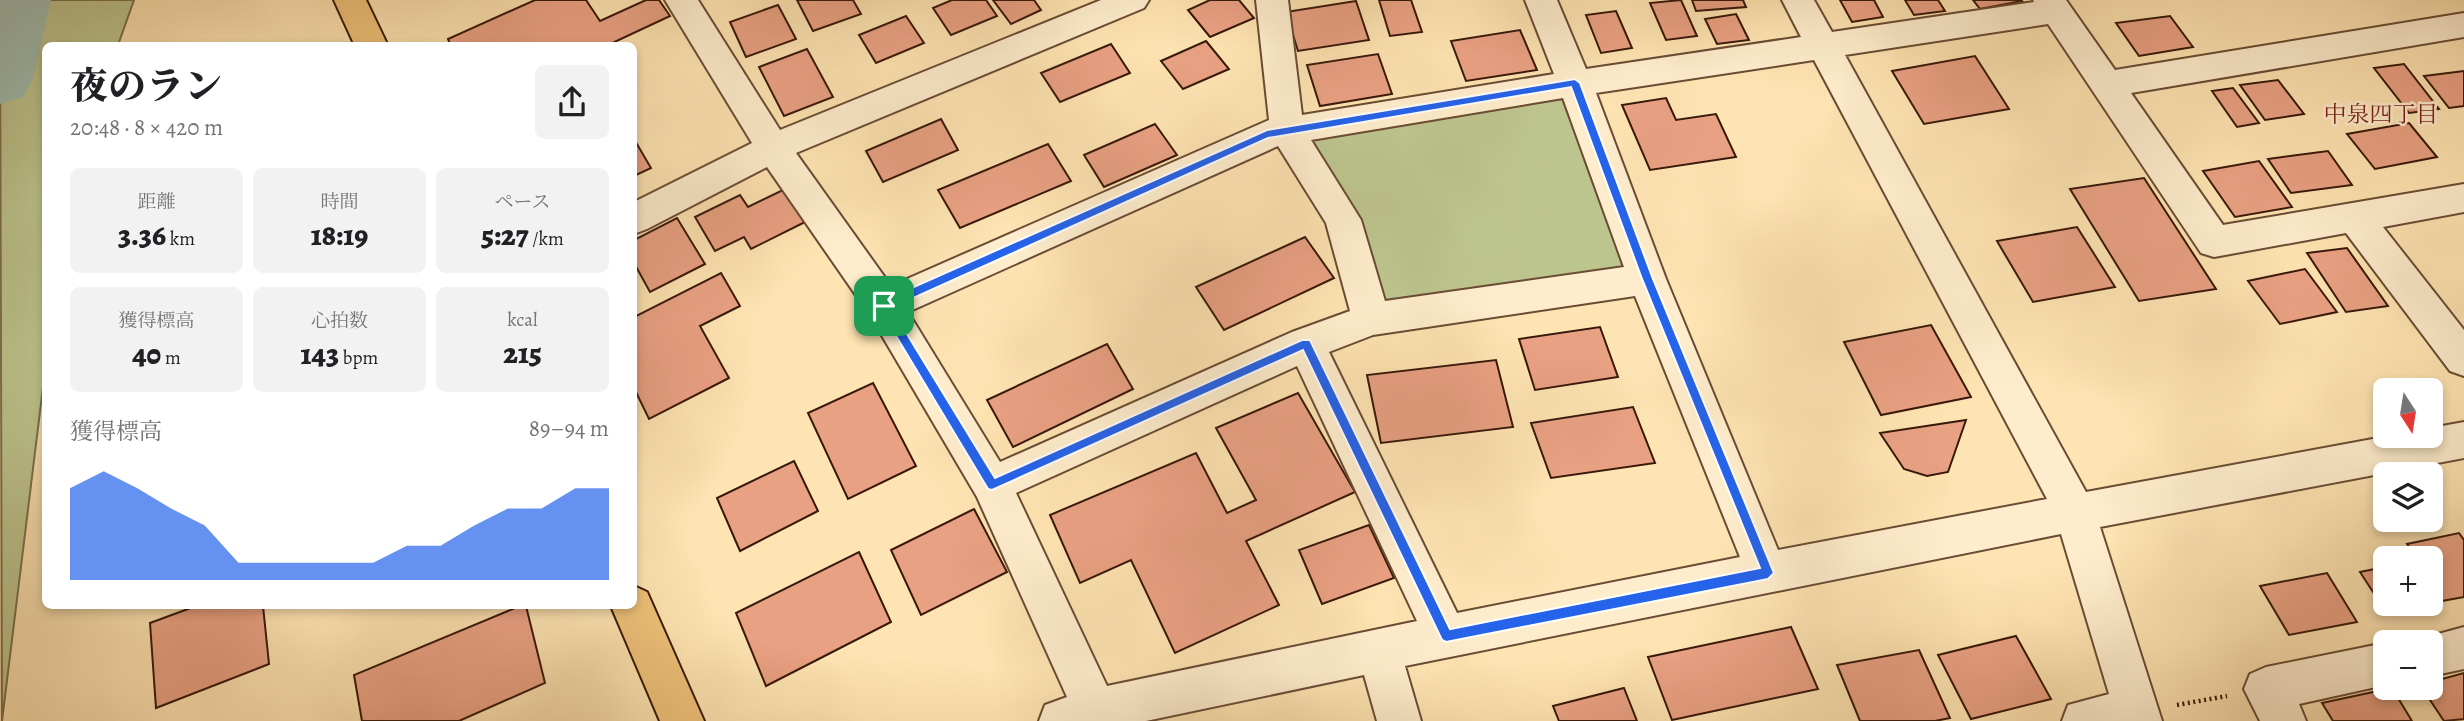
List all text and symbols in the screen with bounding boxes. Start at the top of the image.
text: 夜のラン [70,60,222,112]
button: share [535,65,609,139]
district label: 中泉四丁目 [2324,99,2439,130]
text: 20:48 · 8 × 420 m [70,112,223,143]
text: 距離 [137,189,176,215]
text: 時間 [320,189,359,215]
text: ペース [494,189,551,215]
text: 3.36 [118,215,166,255]
text: 18:19 [311,215,368,255]
text: 5:27 [481,215,529,255]
text: km [166,226,195,252]
text: /km [529,226,564,252]
pin [854,276,914,336]
icon: arrive [865,287,903,325]
text: kcal [507,307,538,333]
text: 獲得標高 [118,308,195,334]
text: 心拍数 [311,308,368,334]
text: 215 [503,333,542,373]
text: 40 [132,334,161,374]
text: 143 [301,334,339,374]
text: m [161,345,181,371]
text: bpm [339,345,378,371]
north arrow [2373,378,2443,448]
map controls [2373,378,2443,700]
text: 89–94 m [529,413,609,444]
text: 獲得標高 [70,416,162,447]
button: layers [2373,462,2443,532]
button: + [2373,546,2443,616]
button: − [2373,630,2443,700]

